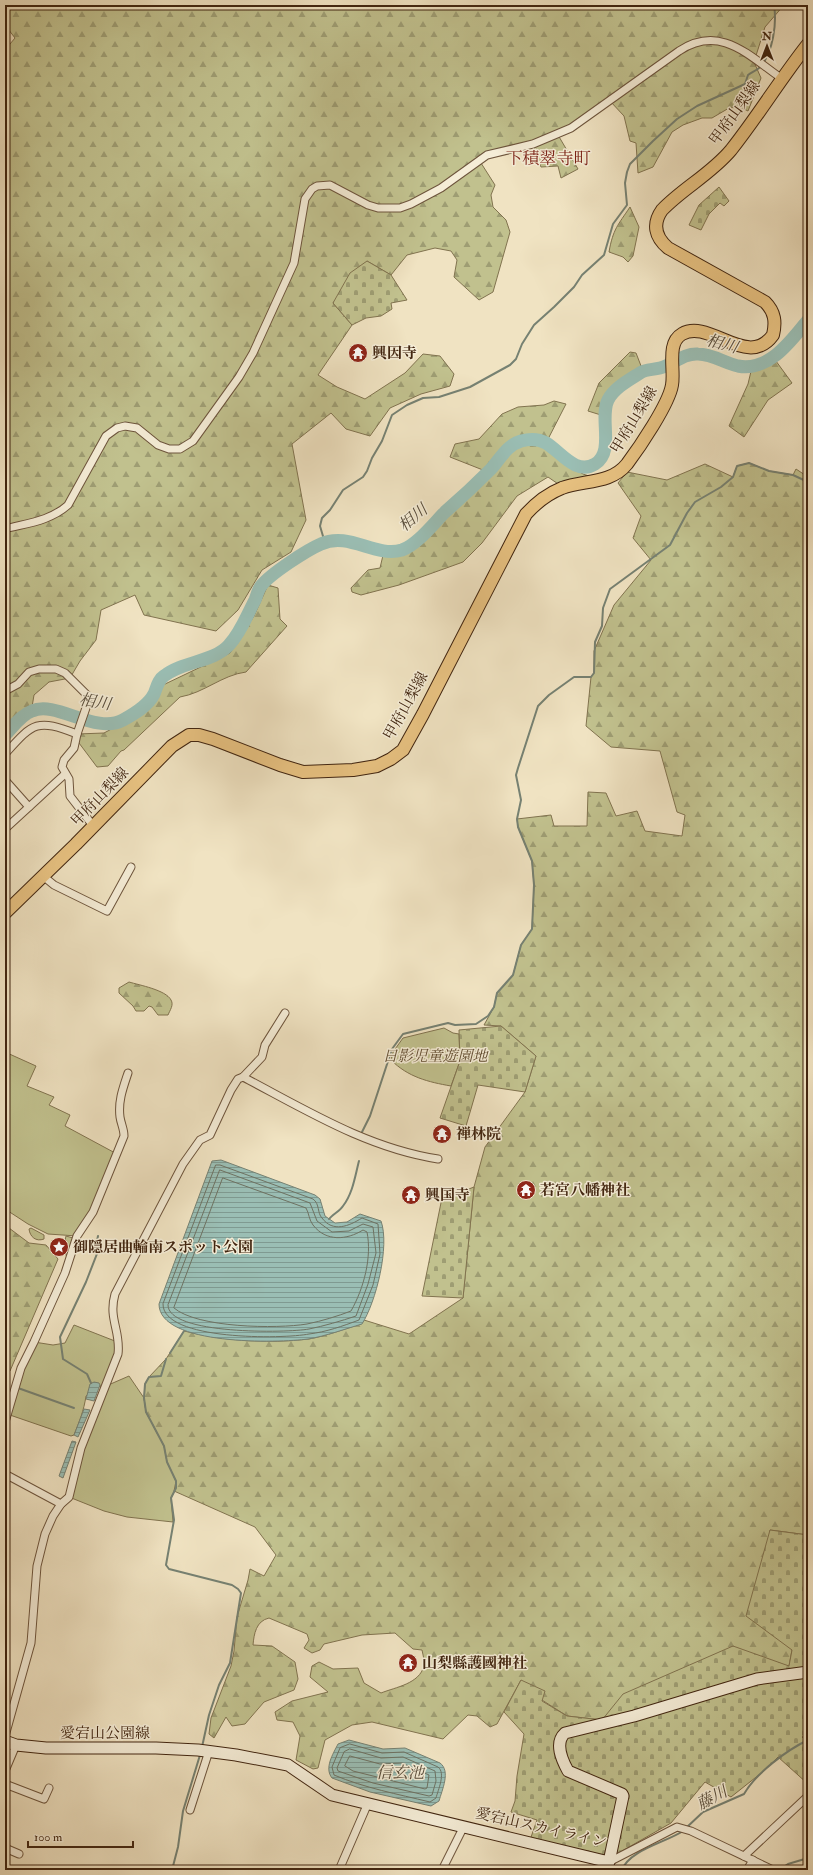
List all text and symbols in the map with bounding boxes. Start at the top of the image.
north arrow [747,26,787,66]
text: N [761,30,773,43]
street label: 甲府山梨線 [705,77,765,149]
district label: 下積翠寺町 [506,148,591,169]
water label: 相川 [704,330,742,358]
temple icon: 興因寺 [347,342,369,364]
place label: 興因寺 [372,344,417,363]
street label: 甲府山梨線 [607,383,661,457]
water label: 相川 [394,499,433,536]
street label: 甲府山梨線 [380,669,432,743]
water label: 相川 [78,690,114,715]
street label: 甲府山梨線 [67,763,133,831]
park label: 日影児童遊園地 [382,1047,489,1066]
temple icon: 禅林院 [431,1123,453,1145]
place label: 禅林院 [456,1125,501,1144]
temple icon: 若宮八幡神社 [515,1179,537,1201]
place label: 若宮八幡神社 [540,1181,630,1200]
temple icon: 興国寺 [400,1184,422,1206]
place label: 興国寺 [425,1186,470,1205]
place icon: 御隠居曲輪南スポット公園 [48,1236,70,1258]
place label: 御隠居曲輪南スポット公園 [73,1238,253,1257]
temple icon: 山梨縣護國神社 [397,1652,419,1674]
place label: 山梨縣護國神社 [422,1654,527,1673]
street label: 愛宕山公園線 [60,1724,150,1743]
water label: 信玄池 [376,1763,426,1783]
water label: 藤川 [693,1781,733,1814]
street label: 愛宕山スカイライン [474,1804,608,1852]
scale bar [28,1823,133,1849]
text: 100 m [34,1830,63,1845]

